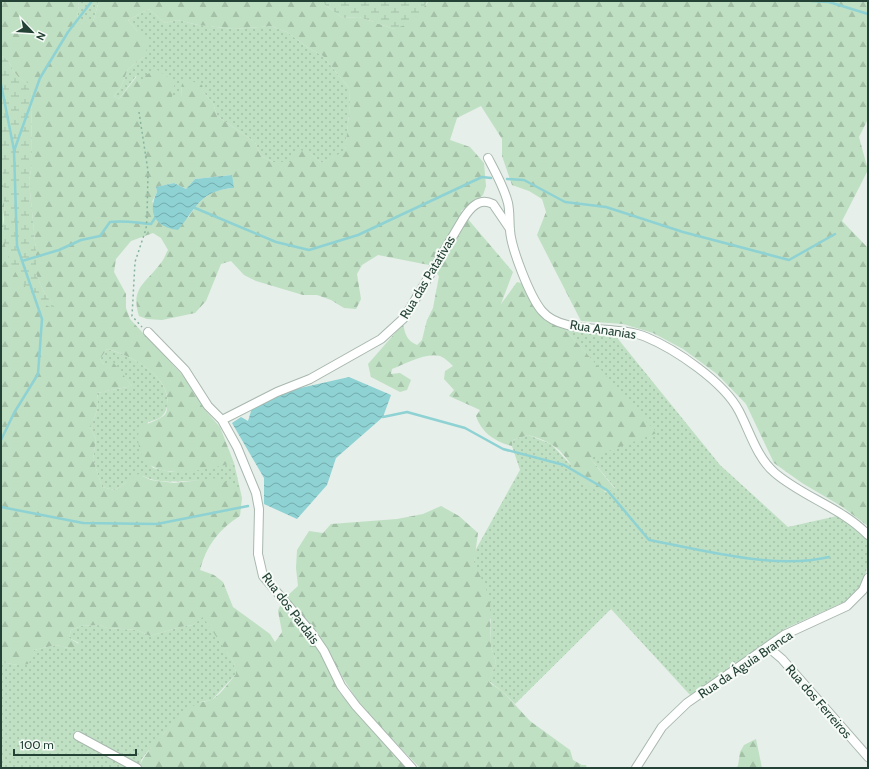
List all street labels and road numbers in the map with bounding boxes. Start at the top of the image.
street label: Rua das Patativas [396,232,458,322]
street label: Rua Ananias [569,316,638,342]
street label: Rua dos Pardais [259,569,323,647]
street label: Rua da Águia Branca [694,625,796,702]
street label: Rua dos Ferreiros [782,661,856,742]

